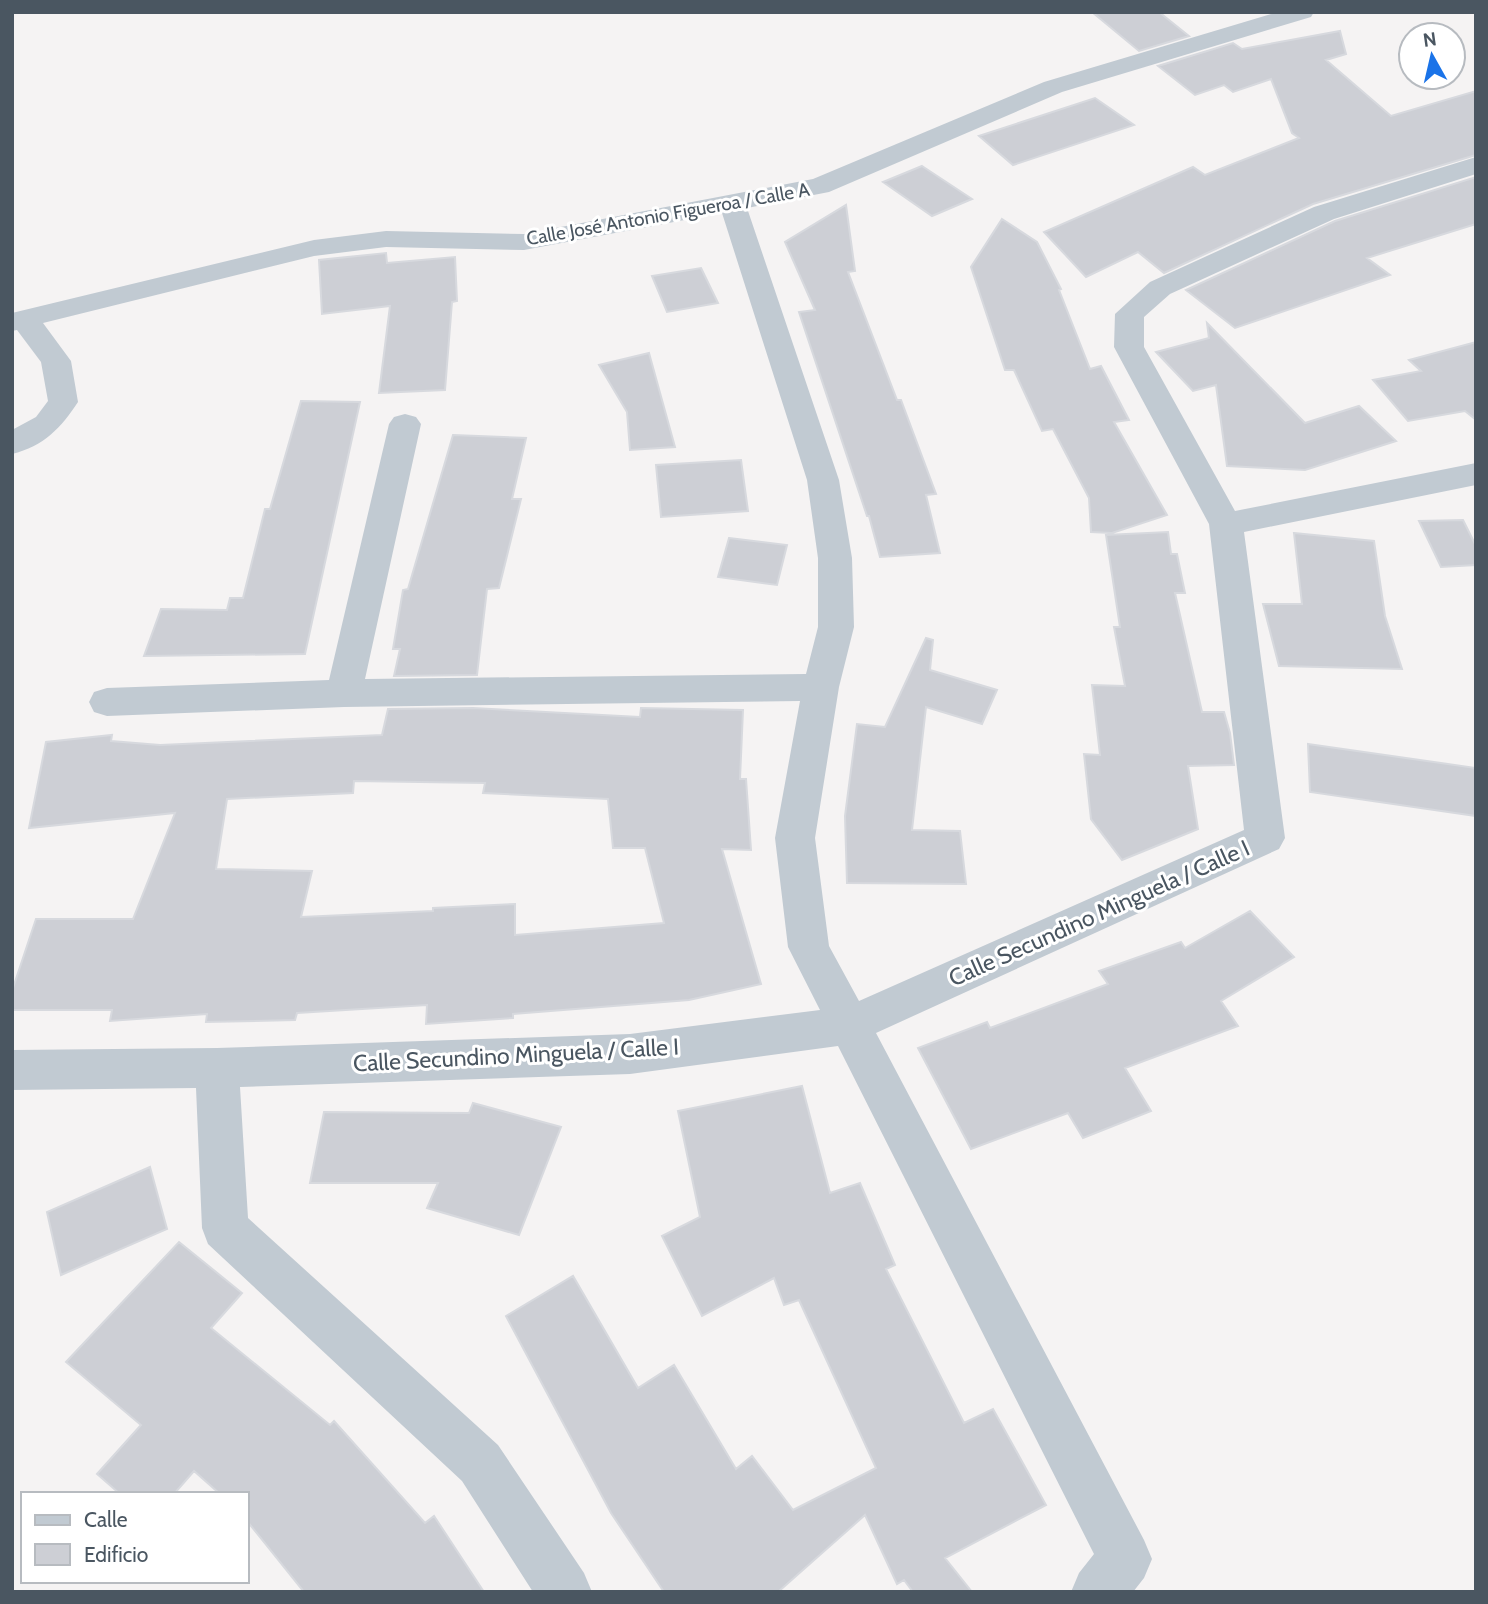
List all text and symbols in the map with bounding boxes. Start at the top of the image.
north arrow [1397,21,1467,91]
text: N [1421,27,1438,52]
street label: Calle José Antonio Figueroa / Calle A [525,178,812,250]
street label: Calle Secundino Minguela / Calle I [944,834,1254,992]
street label: Calle Secundino Minguela / Calle I [352,1032,680,1078]
legend [21,1492,248,1583]
text: Calle [84,1507,128,1532]
text: Edificio [84,1542,148,1567]

